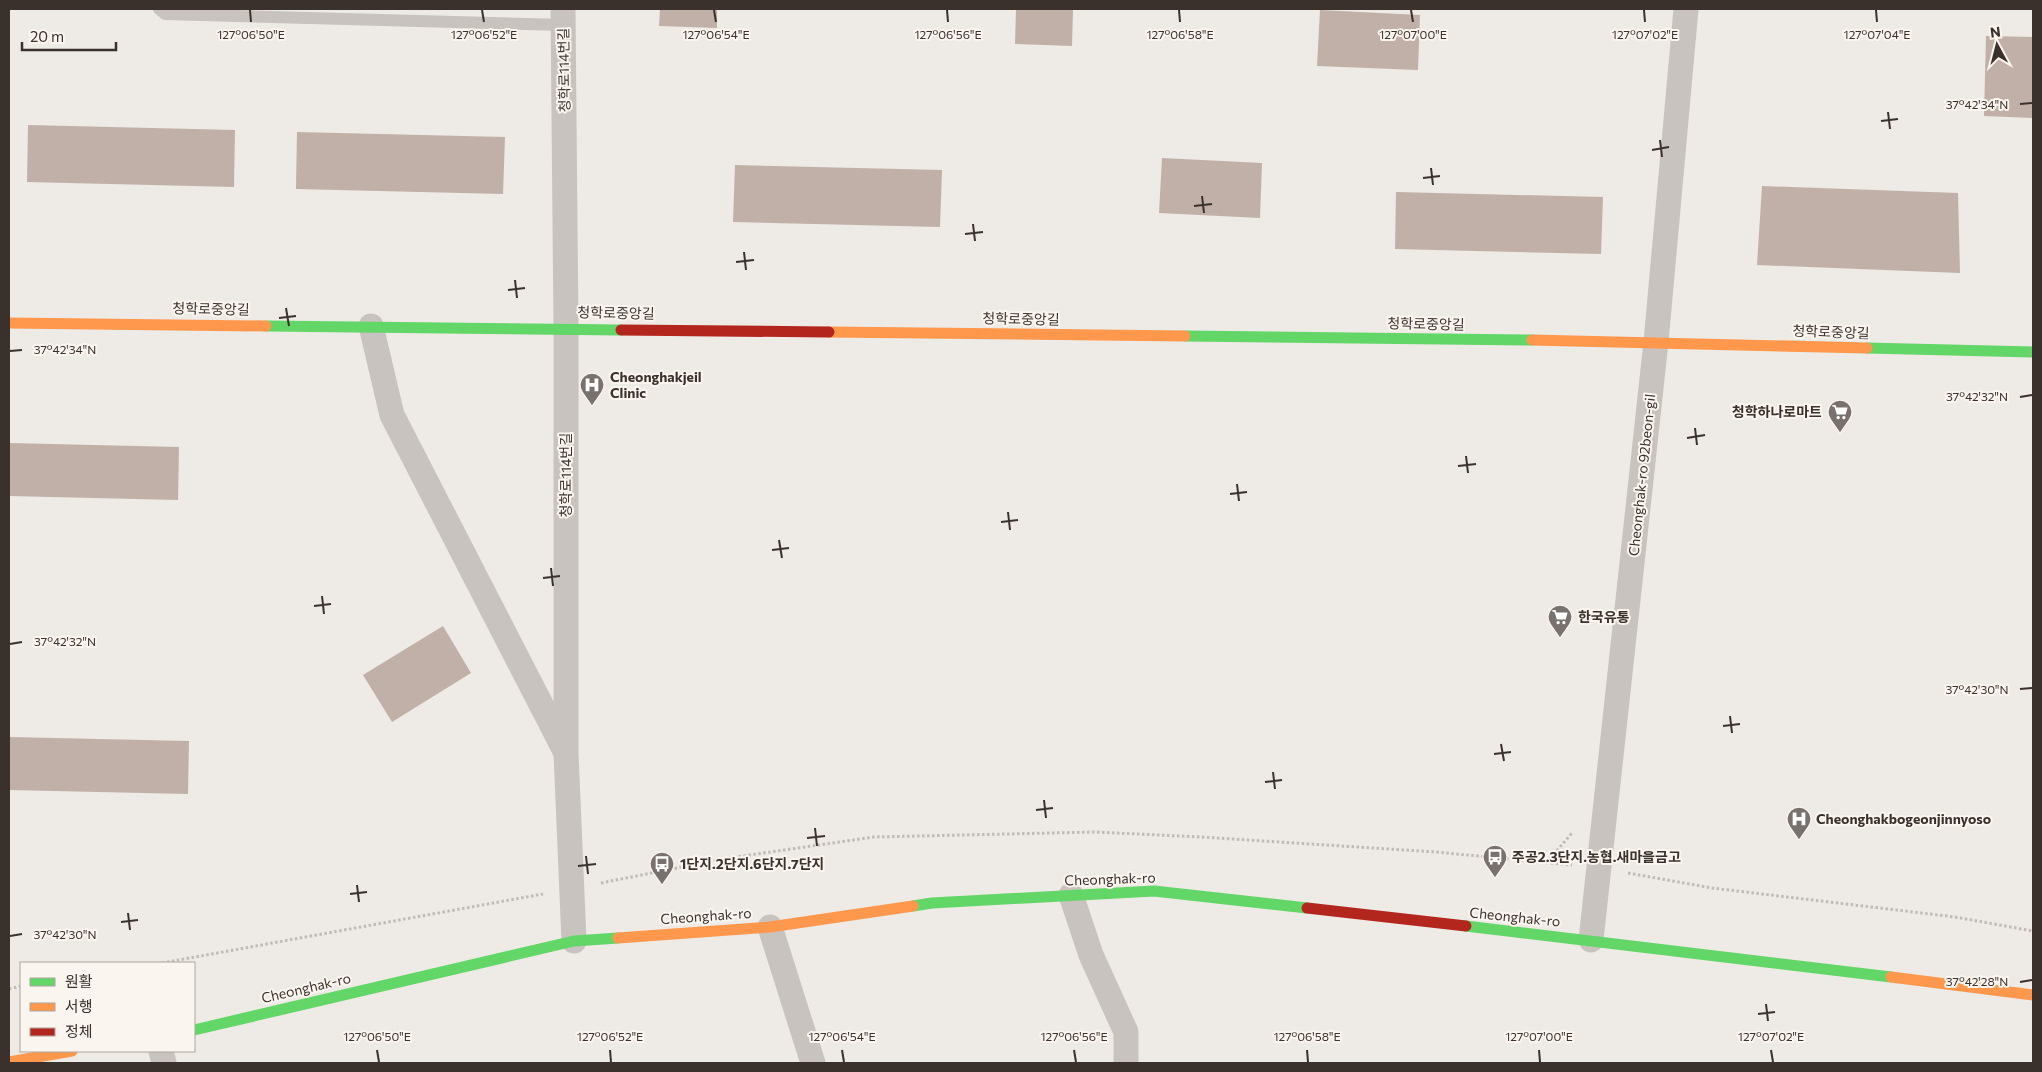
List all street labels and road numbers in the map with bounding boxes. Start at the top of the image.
street label: 청학로114번길 [554,27,573,113]
street label: 청학로중앙길 [172,299,250,318]
street label: 청학로중앙길 [577,303,655,322]
street label: 청학로중앙길 [982,309,1060,328]
street label: 청학로중앙길 [1387,314,1465,333]
street label: 청학로중앙길 [1792,322,1870,341]
street label: Cheonghak-ro 92beon-gil [1625,393,1658,557]
street label: 청학로114번길 [557,433,574,517]
street label: Cheonghak-ro [1064,868,1156,889]
street label: Cheonghak-ro [1469,903,1561,930]
street label: Cheonghak-ro [660,904,752,927]
street label: Cheonghak-ro [260,969,352,1006]

